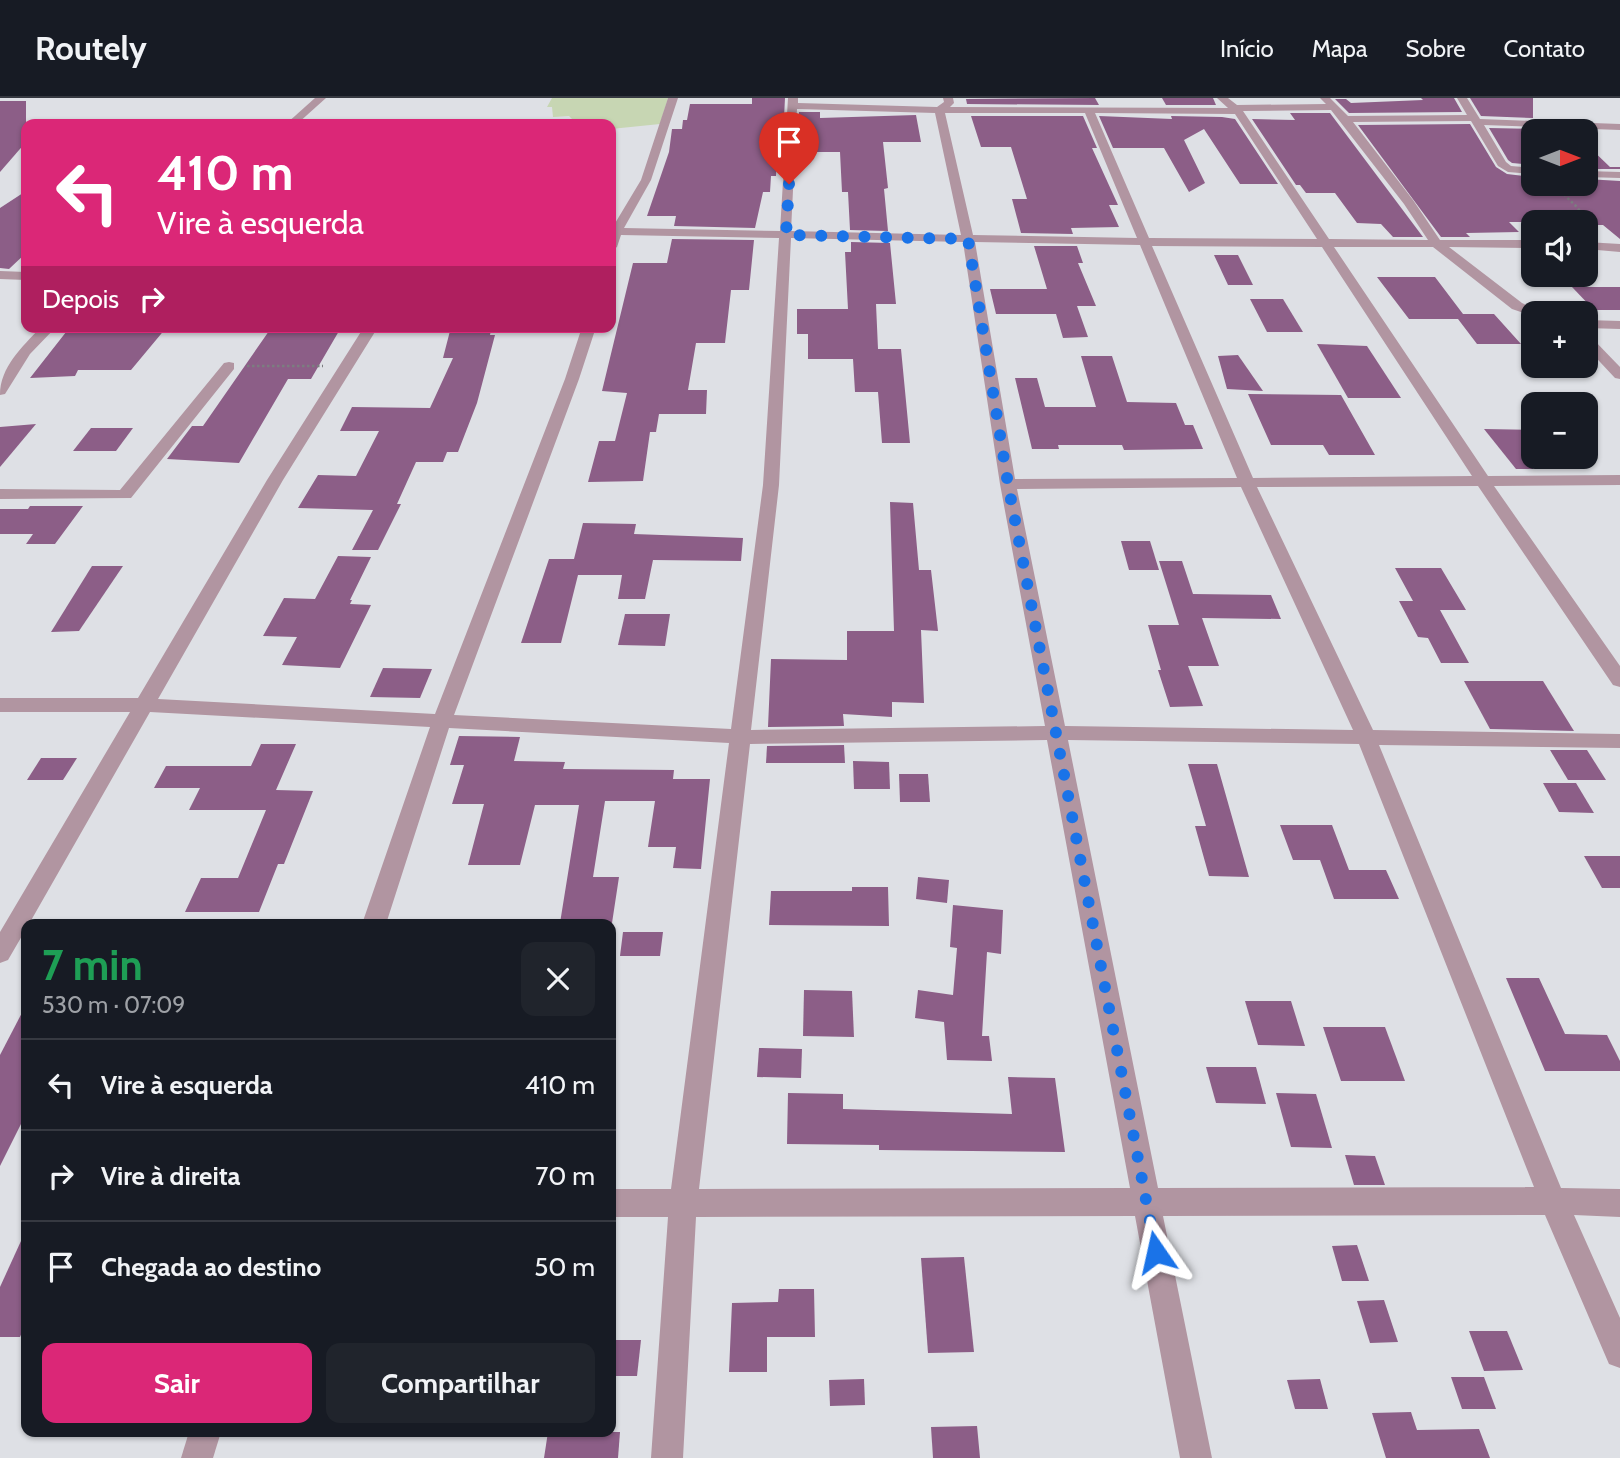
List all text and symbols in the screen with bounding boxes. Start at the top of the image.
text: Routely [35,28,147,68]
text: Início [1220,34,1274,63]
text: Mapa [1312,34,1367,63]
text: Sobre [1405,34,1466,63]
text: Contato [1504,34,1585,63]
pin [759,112,819,184]
north arrow [1521,119,1598,196]
map controls [1521,119,1598,469]
icon: arrive [770,123,808,161]
text: 410 m [157,143,293,202]
icon: left [42,147,133,238]
text: Vire à esquerda [157,203,364,242]
button: sound [1521,210,1598,287]
icon: right [133,280,171,318]
text: Depois [42,283,119,315]
button: + [1521,301,1598,378]
button: − [1521,392,1598,469]
text: 7 min [42,939,143,991]
button: close [521,942,595,1016]
text: 530 m · 07:09 [42,991,185,1019]
icon: left [42,1066,80,1104]
text: Vire à esquerda [101,1069,273,1101]
text: 410 m [525,1069,595,1101]
icon: right [42,1157,80,1195]
text: Vire à direita [101,1160,241,1192]
text: 70 m [535,1160,595,1192]
position arrow [1119,1215,1193,1289]
icon: arrive [42,1248,80,1286]
text: Chegada ao destino [101,1251,321,1283]
text: 50 m [534,1251,595,1283]
button: Sair [42,1343,312,1423]
button: Compartilhar [326,1343,595,1423]

